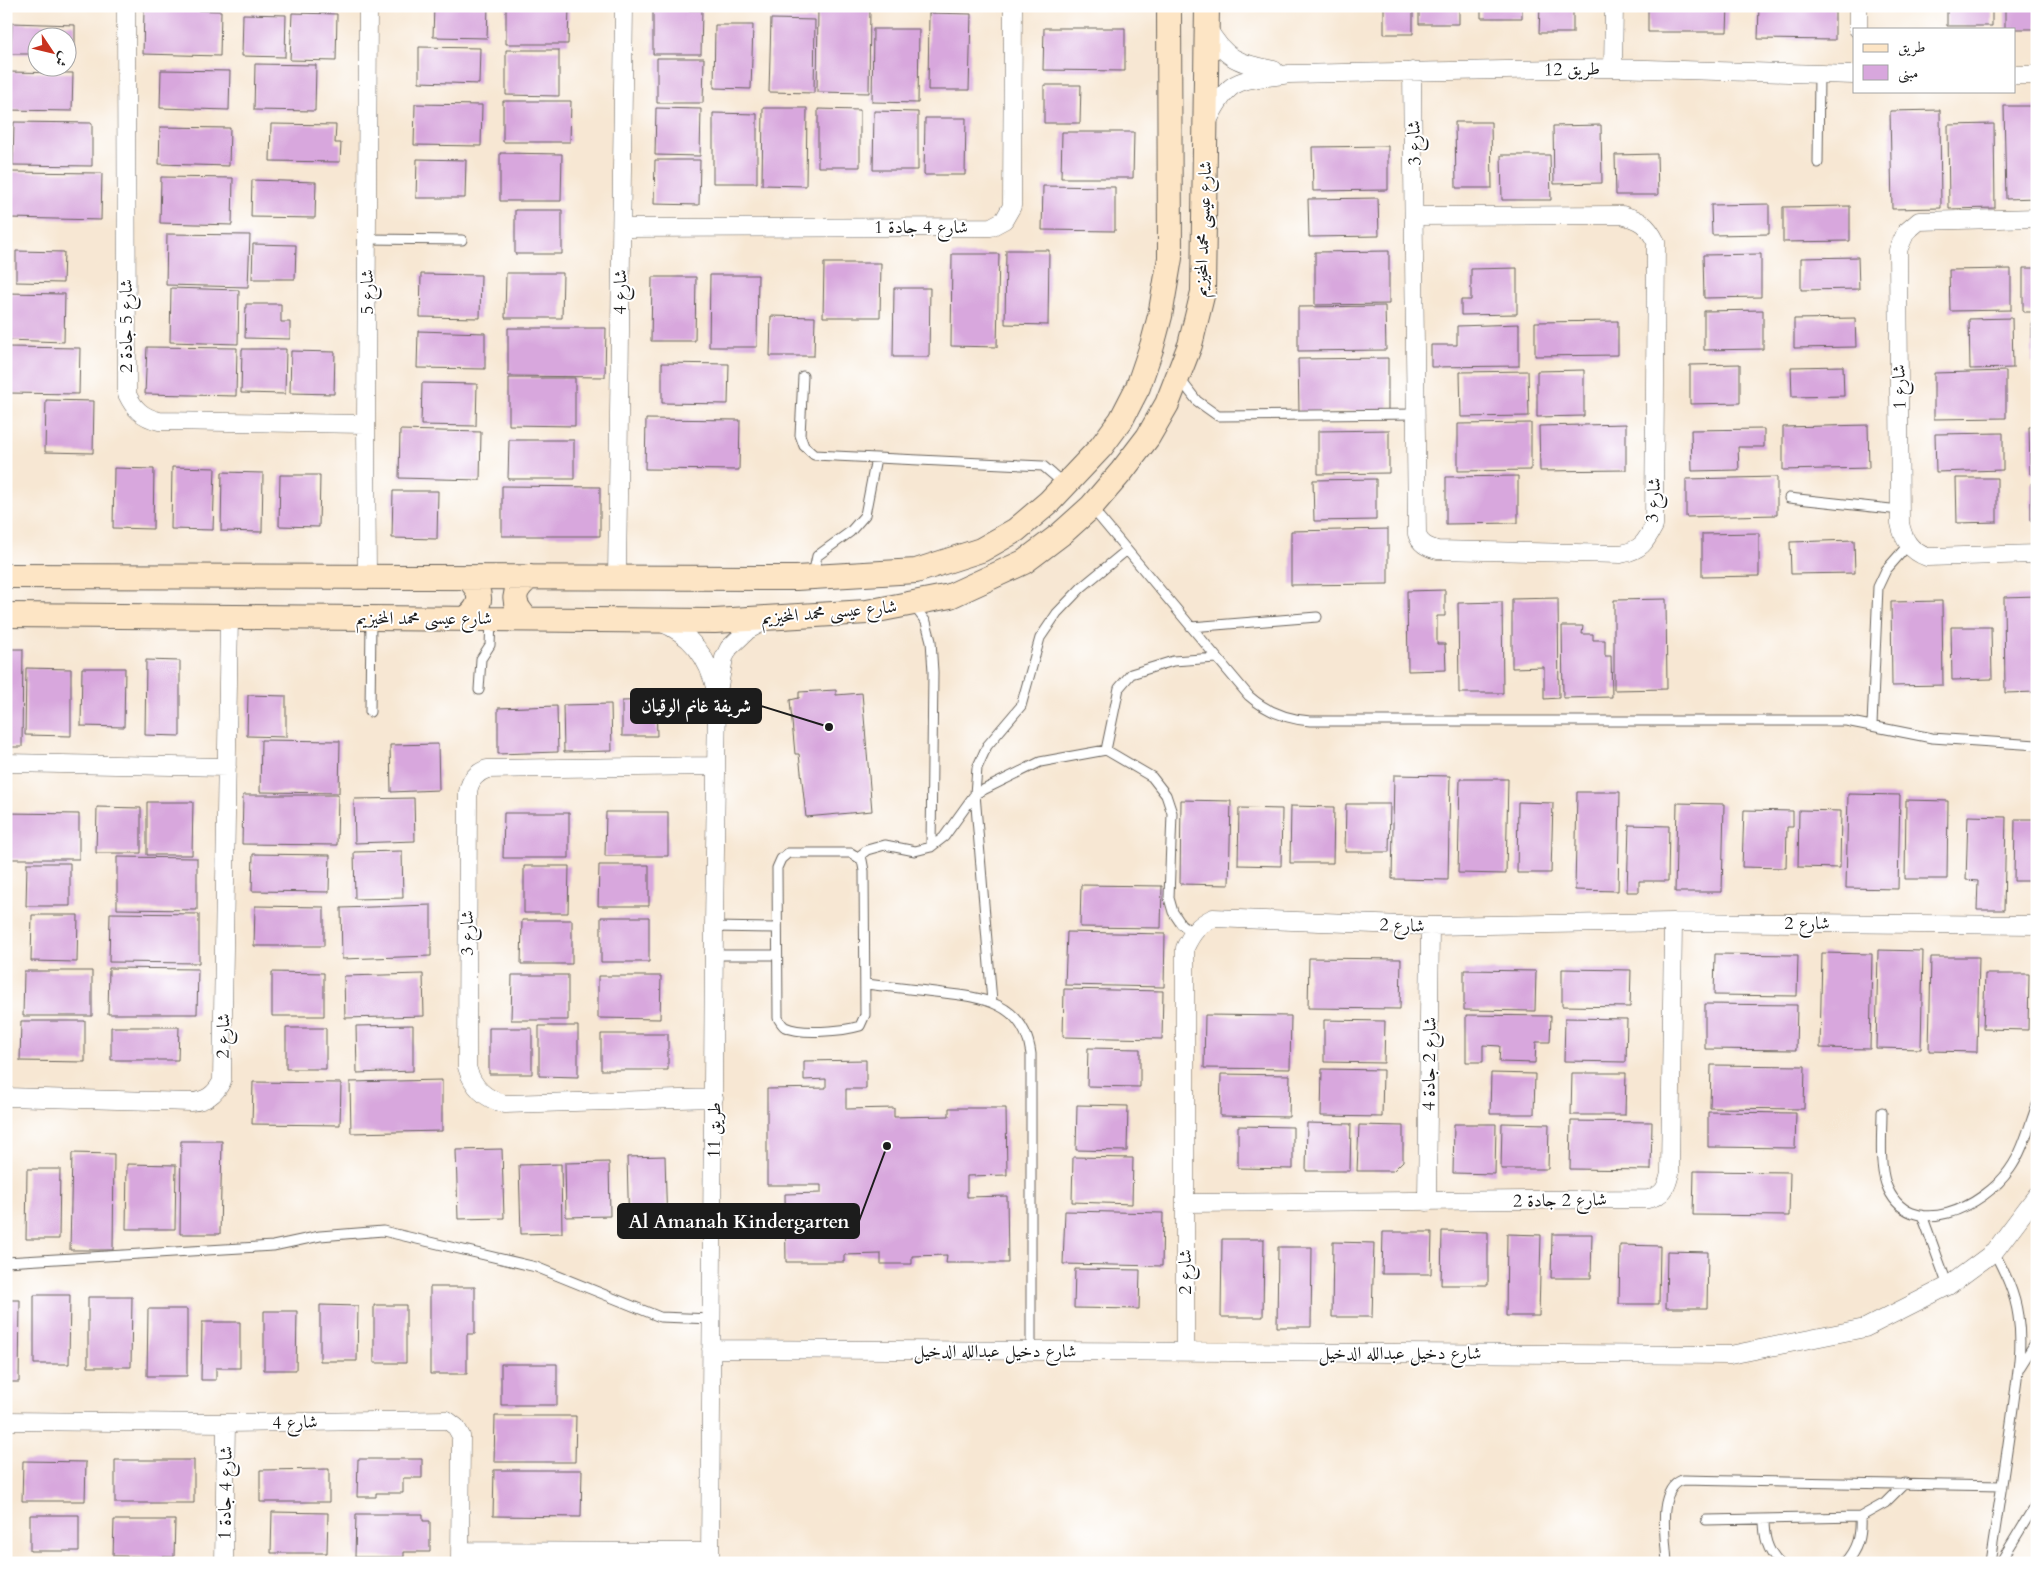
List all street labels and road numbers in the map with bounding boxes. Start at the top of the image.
street label: طريق 12 [1544,57,1600,82]
street label: شارع 3 [1402,120,1429,166]
street label: شارع عيسى محمد المخيزيم [1189,161,1221,298]
street label: شارع 4 جادة 1 [874,215,968,242]
street label: شارع 5 [355,269,382,315]
street label: شارع 4 [608,269,635,315]
street label: شارع 5 جادة 2 [114,279,141,373]
street label: شارع 1 [1887,364,1914,410]
street label: شارع 3 [1640,477,1669,523]
street label: شارع عيسى محمد المخيزيم [760,594,898,634]
street label: شارع عيسى محمد المخيزيم [356,606,492,634]
street label: شارع 3 [455,910,482,956]
street label: شارع 2 [1784,911,1830,938]
street label: شارع 2 [1379,912,1425,941]
street label: شارع 2 [211,1013,238,1059]
street label: شارع 2 جادة 4 [1416,1017,1445,1111]
street label: طريق 11 [702,1102,727,1158]
street label: شارع 2 جادة 2 [1513,1187,1607,1216]
street label: شارع 2 [1173,1249,1200,1295]
street label: شارع دخيل عبدالله الدخيل [913,1339,1077,1366]
street label: شارع دخيل عبدالله الدخيل [1318,1341,1482,1368]
street label: شارع 4 [272,1410,318,1437]
street label: شارع 4 جادة 1 [212,1446,241,1540]

